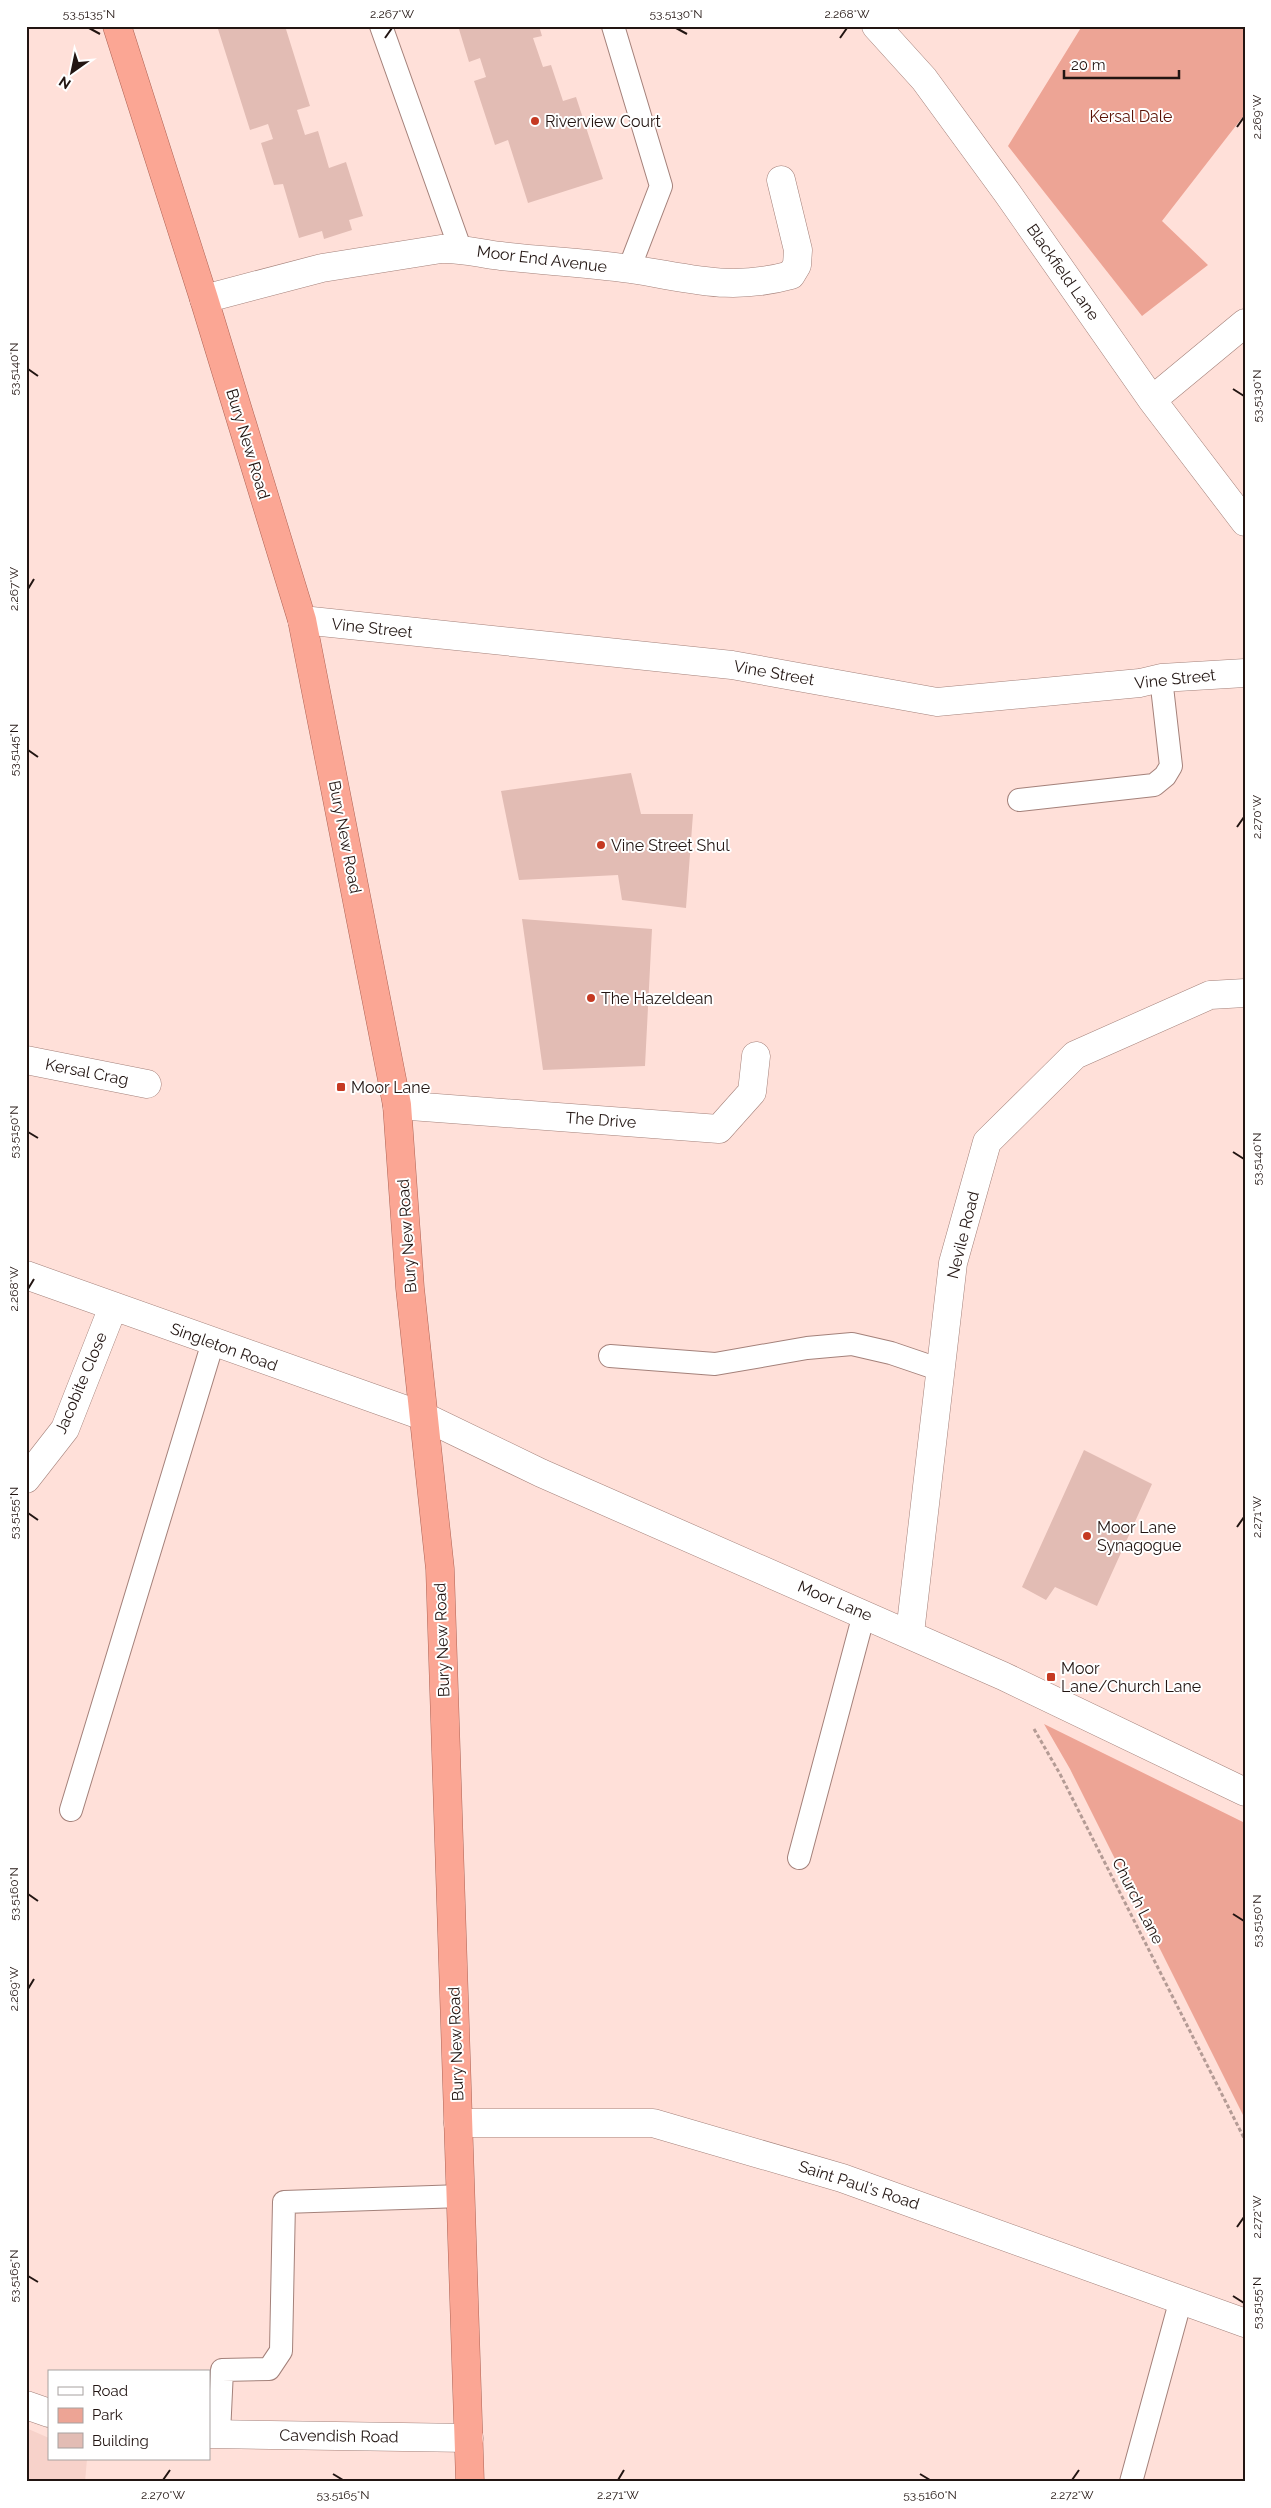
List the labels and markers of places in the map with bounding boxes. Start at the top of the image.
place label: Riverview Court [545,112,662,131]
marker: Riverview Court [529,115,541,127]
place label: Vine Street Shul [611,836,730,855]
marker: Vine Street Shul [595,839,607,851]
place label: The Hazeldean [601,989,713,1008]
marker: The Hazeldean [585,992,597,1004]
place label: Moor Lane [351,1078,430,1097]
marker: Moor Lane [335,1081,347,1093]
place label: Moor Lane Synagogue [1097,1518,1181,1555]
marker: Moor Lane Synagogue [1081,1530,1093,1542]
place label: Moor Lane/Church Lane [1061,1659,1201,1696]
marker: Moor Lane/Church Lane [1045,1671,1057,1683]

